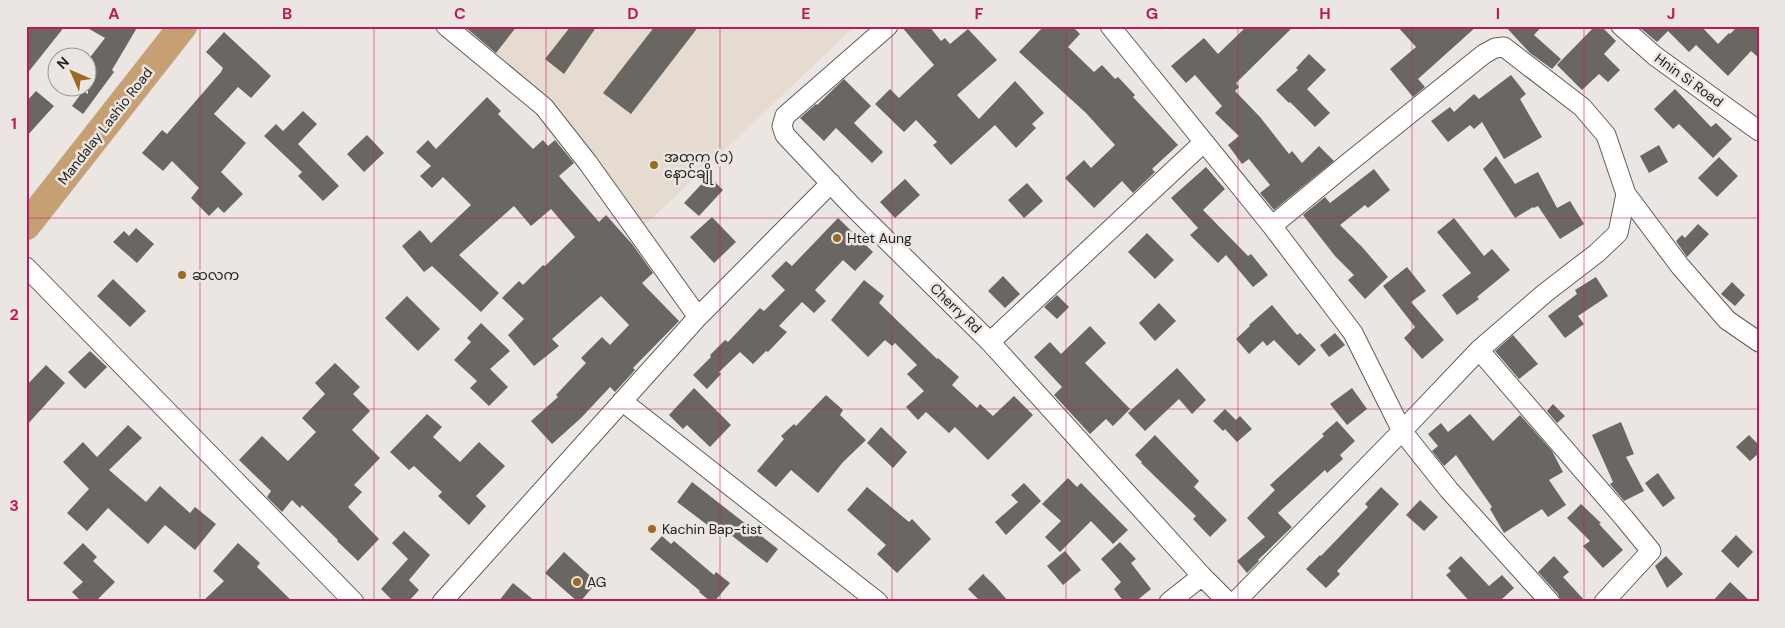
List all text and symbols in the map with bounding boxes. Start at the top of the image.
text: A [108,3,120,24]
text: B [282,3,292,24]
text: C [454,3,466,24]
text: D [627,3,639,24]
text: E [801,3,811,24]
text: F [975,3,984,24]
text: G [1146,3,1158,24]
text: H [1319,3,1331,24]
text: I [1496,3,1500,24]
text: J [1667,3,1675,24]
north arrow [48,48,98,98]
street label: Hnin Si Road [1651,49,1727,111]
text: N [53,53,73,73]
street label: Mandalay Lashio Road [54,64,156,188]
text: 1 [11,113,17,134]
place label: အထက (၁) နောင်ချို [664,148,733,185]
marker: အထက (၁) နောင်ချို [648,159,660,171]
place label: Htet Aung [847,229,912,247]
marker: Htet Aung [831,232,843,244]
place label: ဆလက [192,266,239,284]
marker: ဆလက [176,269,188,281]
street label: Cherry Rd [927,279,985,337]
text: 2 [9,304,19,325]
text: 3 [9,495,19,516]
place label: Kachin Bap-tist [662,520,762,538]
marker: Kachin Bap-tist [646,523,658,535]
place label: AG [587,573,606,591]
marker: AG [571,576,583,588]

